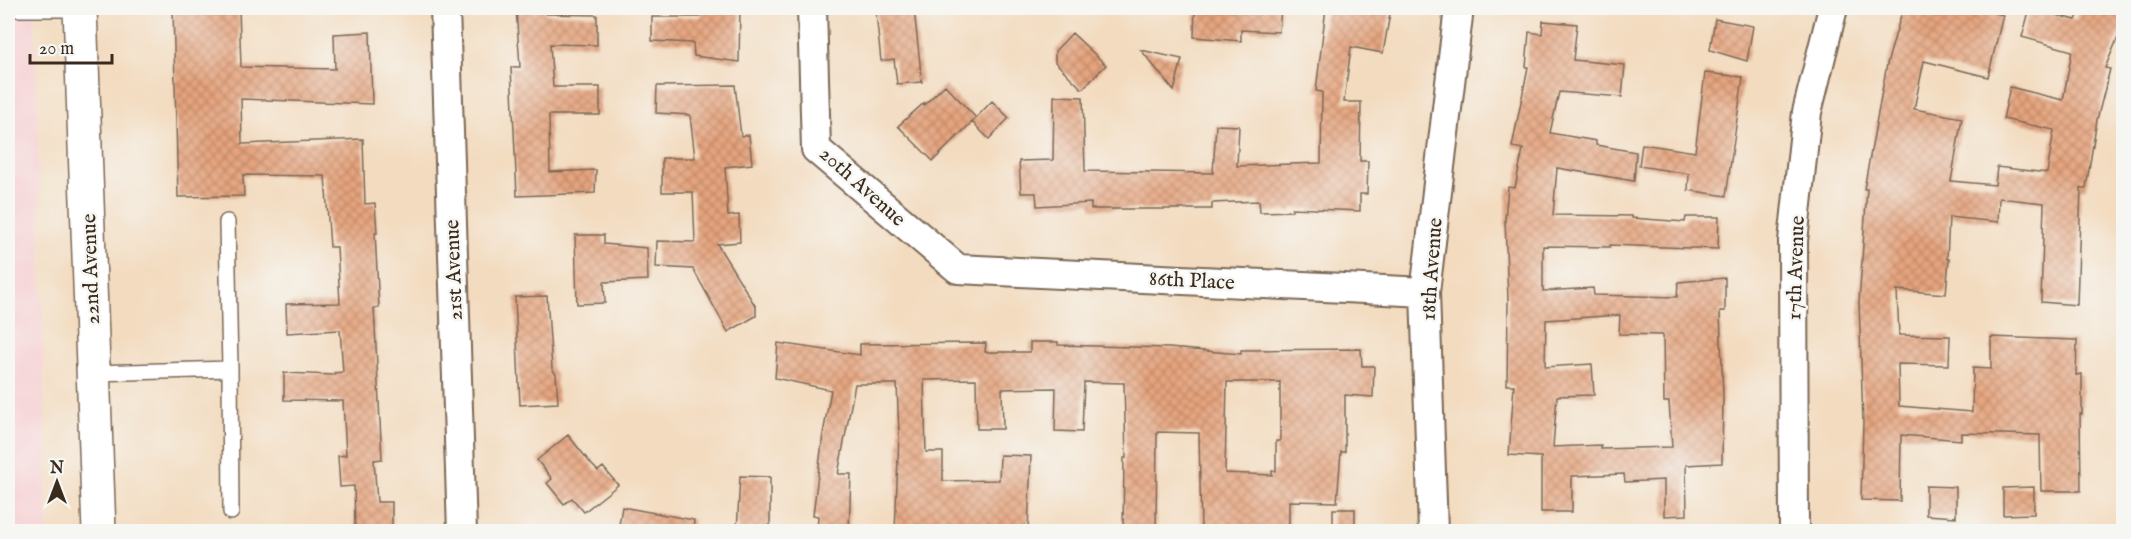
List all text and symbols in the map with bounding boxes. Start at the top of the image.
scale bar [30,27,112,65]
text: 20 m [39,38,74,61]
street label: 20th Avenue [813,141,911,233]
street label: 22nd Avenue [76,213,107,325]
street label: 17th Avenue [1781,215,1812,321]
street label: 18th Avenue [1415,216,1450,322]
street label: 21st Avenue [439,219,470,321]
street label: 86th Place [1148,266,1236,297]
north arrow [27,452,87,512]
text: N [49,459,64,479]

